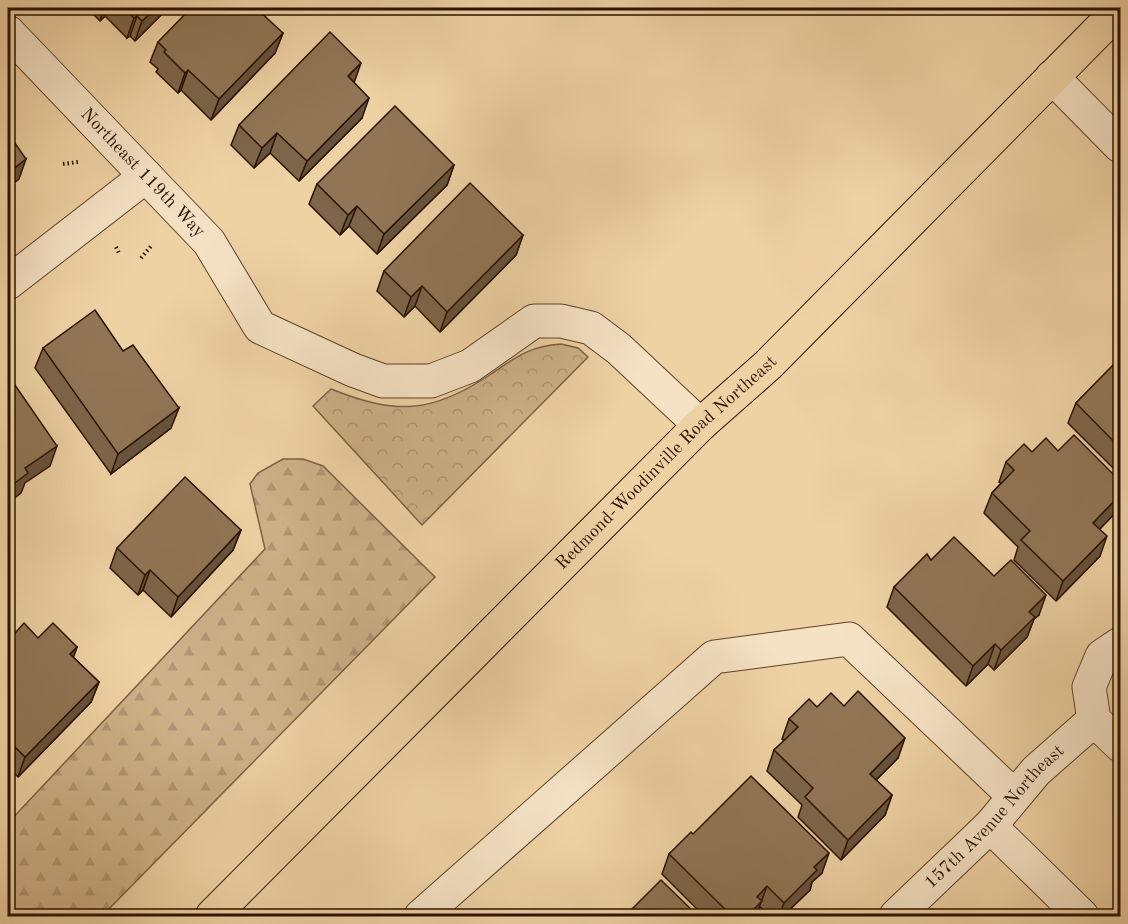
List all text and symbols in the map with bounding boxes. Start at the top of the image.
street label: Northeast 119th Way [77,105,209,241]
street label: Redmond-Woodinville Road Northeast [553,352,781,573]
street label: 157th Avenue Northeast [921,742,1068,892]

